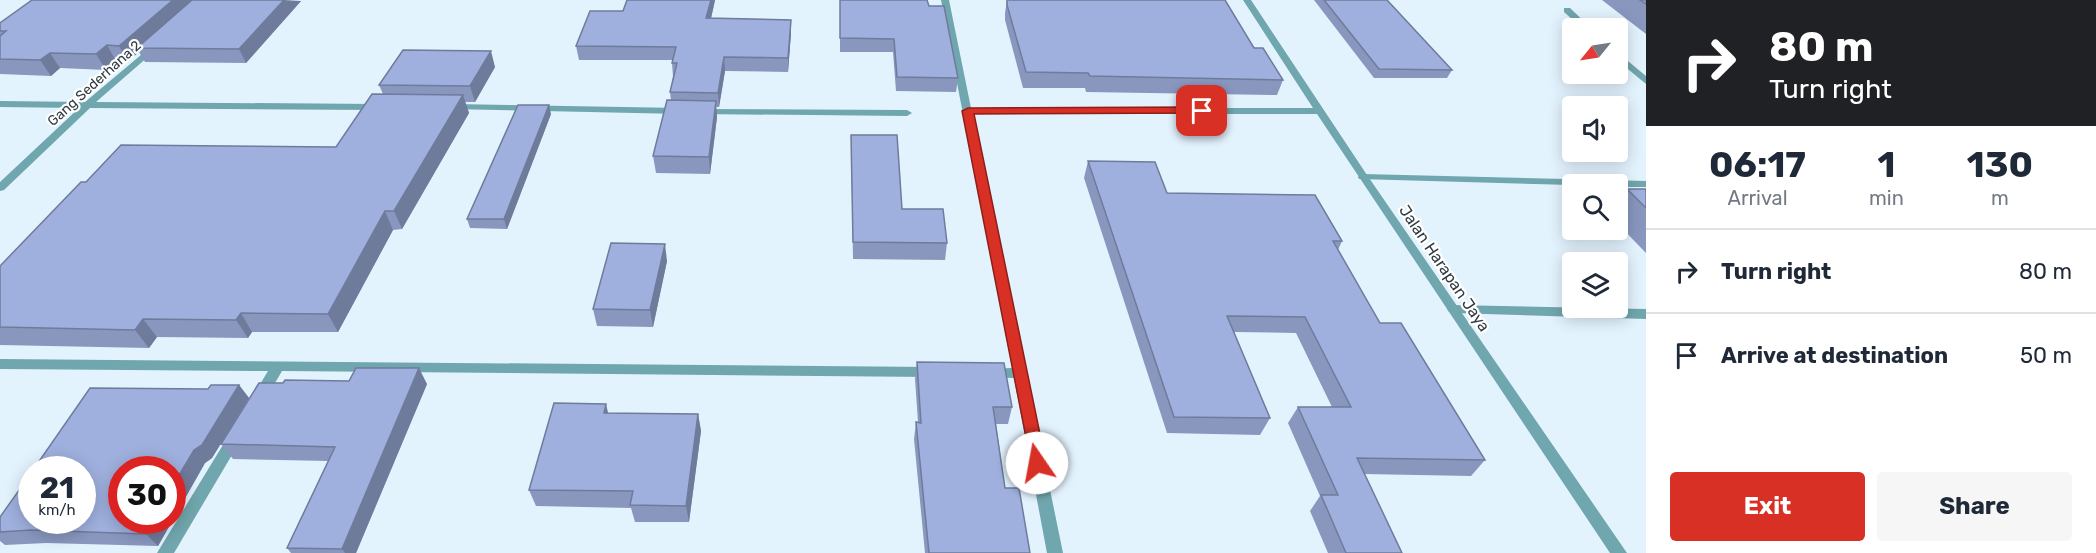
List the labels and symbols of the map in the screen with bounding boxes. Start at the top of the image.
north arrow [1562,18,1628,84]
street label: Gang Sederhana 2 [44,37,144,130]
pin [1176,85,1227,136]
street label: Jalan Harapan Jaya [1395,201,1494,335]
position arrow [1005,431,1069,495]
speed limit sign: 30 [108,456,186,534]

